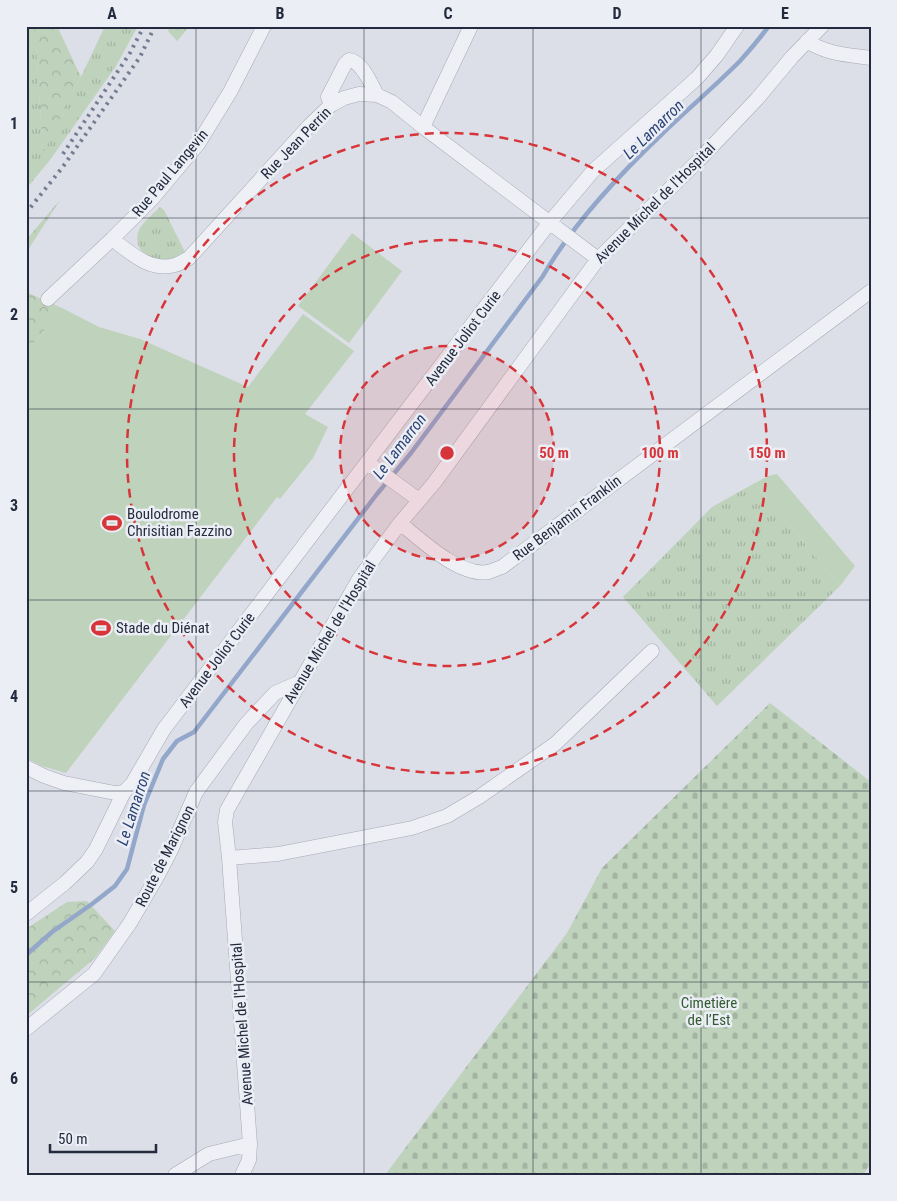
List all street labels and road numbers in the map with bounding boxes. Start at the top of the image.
street label: Rue Jean Perrin [257,103,335,183]
street label: Rue Paul Langevin [128,126,212,220]
street label: Avenue Michel de l'Hospital [591,139,719,267]
street label: Avenue Joliot Curie [421,287,505,389]
street label: Rue Benjamin Franklin [509,471,625,565]
street label: Avenue Michel de l'Hospital [280,557,380,707]
street label: Avenue Joliot Curie [175,609,259,711]
street label: Route de Marignon [132,802,198,910]
street label: Avenue Michel de l'Hospital [227,942,257,1106]

